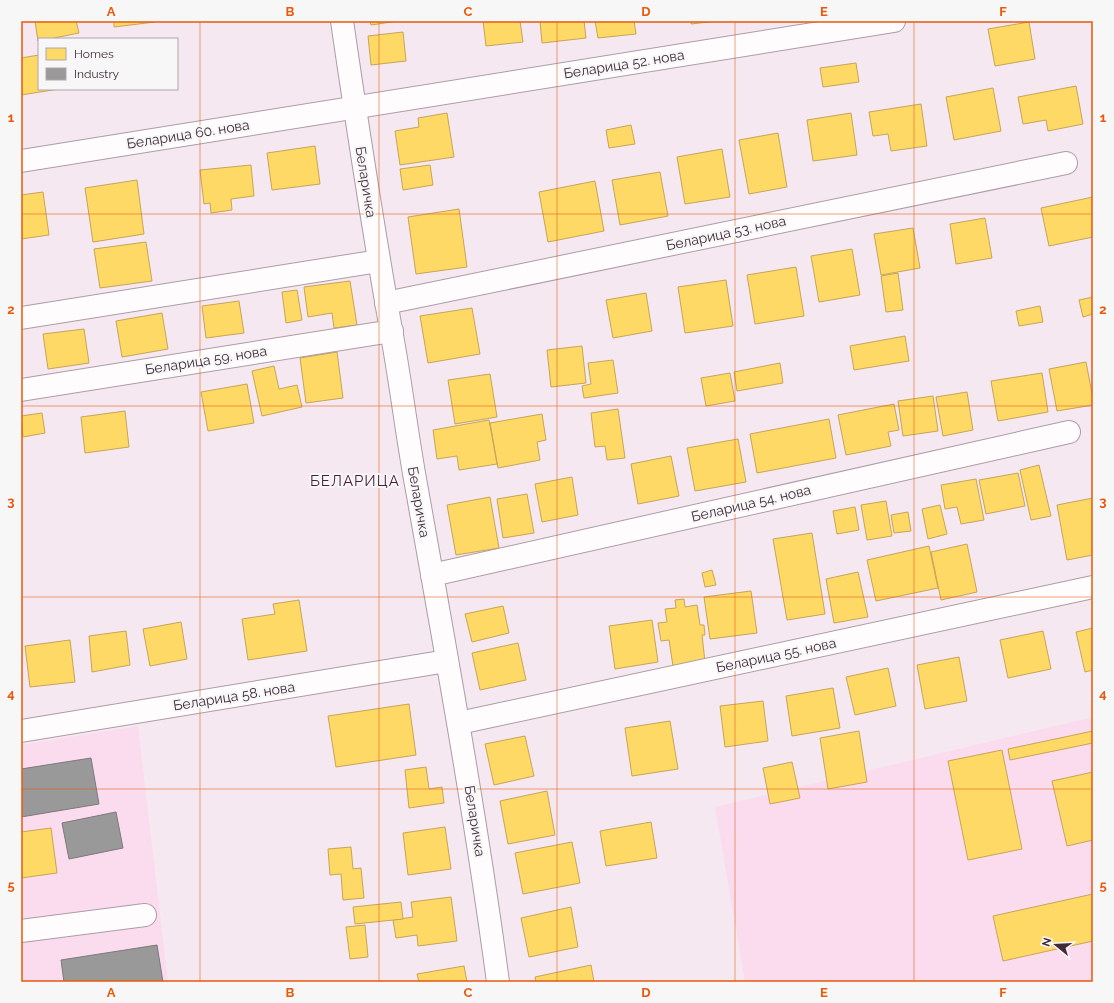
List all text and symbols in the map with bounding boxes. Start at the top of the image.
text: A [107,4,116,19]
text: B [286,4,295,19]
text: C [464,4,473,19]
text: D [641,4,651,19]
text: E [820,4,828,19]
text: F [999,4,1007,19]
legend [38,38,178,90]
text: Homes [74,47,114,61]
street label: Беларица 52. нова [563,47,685,81]
text: Industry [74,67,120,81]
text: 1 [8,110,15,125]
text: 1 [1100,110,1107,125]
street label: Беларица 60. нова [125,116,251,152]
street label: Беларичка [352,145,380,219]
street label: Беларица 53. нова [665,212,787,254]
text: 2 [7,302,15,317]
text: 2 [1099,302,1107,317]
street label: Беларица 59. нова [144,342,268,378]
street label: Беларичка [405,465,433,539]
district label: БЕЛАРИЦА [310,472,400,490]
street label: Беларица 54. нова [690,481,812,525]
text: 3 [7,494,15,509]
text: 3 [1099,494,1107,509]
street label: Беларица 55. нова [715,634,837,676]
street label: Беларица 58. нова [172,678,296,714]
text: 4 [7,686,15,701]
text: 4 [1099,686,1107,701]
street label: Беларичка [461,784,489,858]
text: 5 [7,878,15,893]
text: 5 [1099,878,1107,893]
north arrow [1036,925,1076,965]
text: N [1039,936,1054,948]
text: A [107,985,116,1000]
text: B [286,985,295,1000]
text: C [464,985,473,1000]
text: D [641,985,651,1000]
text: E [820,985,828,1000]
text: F [999,985,1007,1000]

